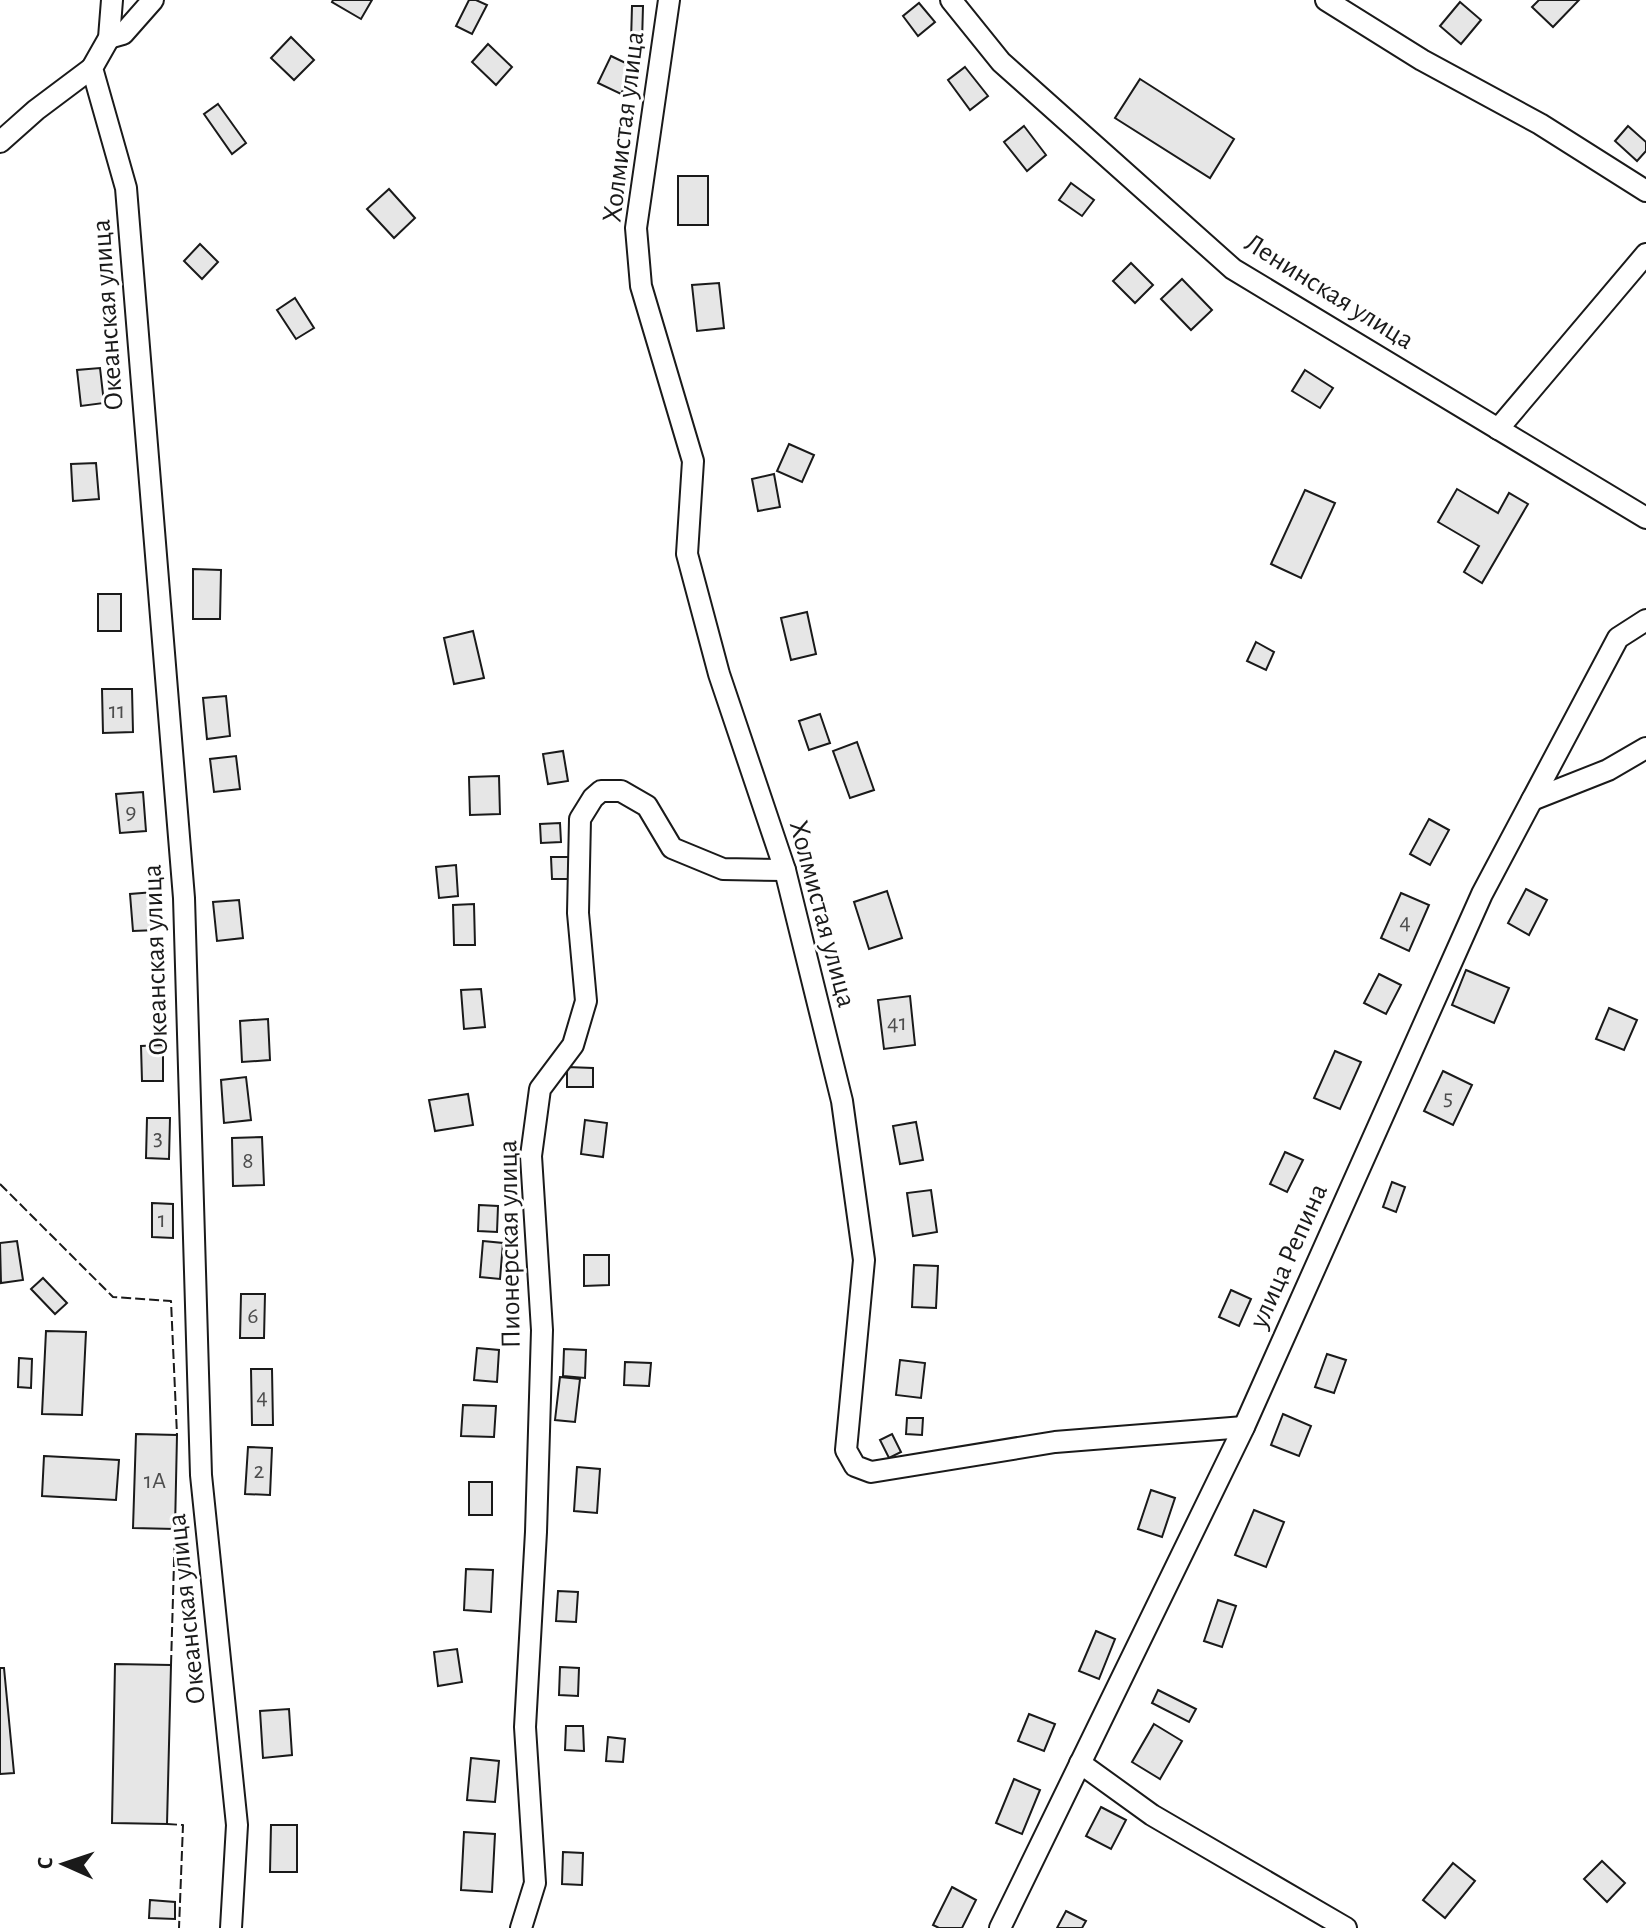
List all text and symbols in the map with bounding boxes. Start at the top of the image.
street label: Холмистая улица [598,30,650,224]
street label: Океанская улица [87,218,129,412]
street label: Ленинская улица [1240,229,1419,355]
house number: 11 [109,699,125,723]
house number: 9 [125,800,137,824]
street label: Холмистая улица [784,818,860,1011]
street label: Океанская улица [139,863,173,1056]
house number: 4 [1399,910,1411,934]
house number: 41 [887,1011,907,1035]
house number: 5 [1443,1086,1453,1110]
house number: 3 [153,1126,163,1150]
street label: Пионерская улица [494,1139,526,1349]
house number: 8 [242,1149,254,1173]
street label: улица Репина [1244,1179,1333,1333]
house number: 1 [158,1208,166,1232]
house number: 6 [247,1304,259,1328]
house number: 4 [256,1385,268,1409]
house number: 2 [254,1459,265,1483]
house number: 1А [144,1469,166,1493]
street label: Океанская улица [163,1512,211,1706]
north arrow [24,1824,104,1904]
text: С [34,1856,56,1870]

